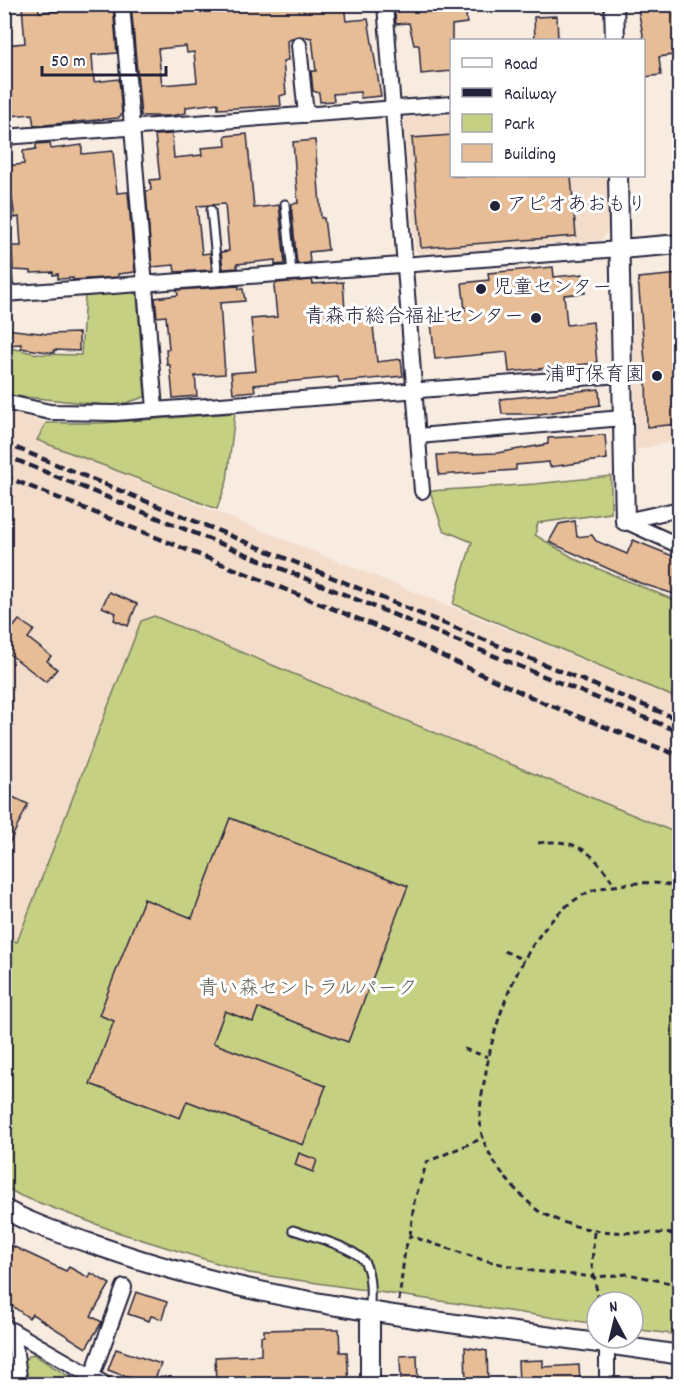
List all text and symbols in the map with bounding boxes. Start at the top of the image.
scale bar [42,39,166,77]
legend [450,39,645,177]
text: 50 m [51,50,86,75]
text: Road [504,53,538,78]
text: Railway [504,83,557,108]
text: Park [504,113,535,138]
text: Building [504,143,556,168]
place label: アピオあおもり [507,192,647,220]
marker: アピオあおもり [488,199,502,213]
place label: 児童センター [493,275,612,303]
marker: 児童センター [474,282,488,296]
place label: 青森市総合福祉センター [305,304,524,332]
marker: 青森市総合福祉センター [529,311,543,325]
place label: 浦町保育園 [545,362,645,390]
marker: 浦町保育園 [650,369,664,383]
park label: 青い森セントラルパーク [198,976,418,1004]
north arrow [585,1290,645,1350]
text: N [608,1296,619,1319]

